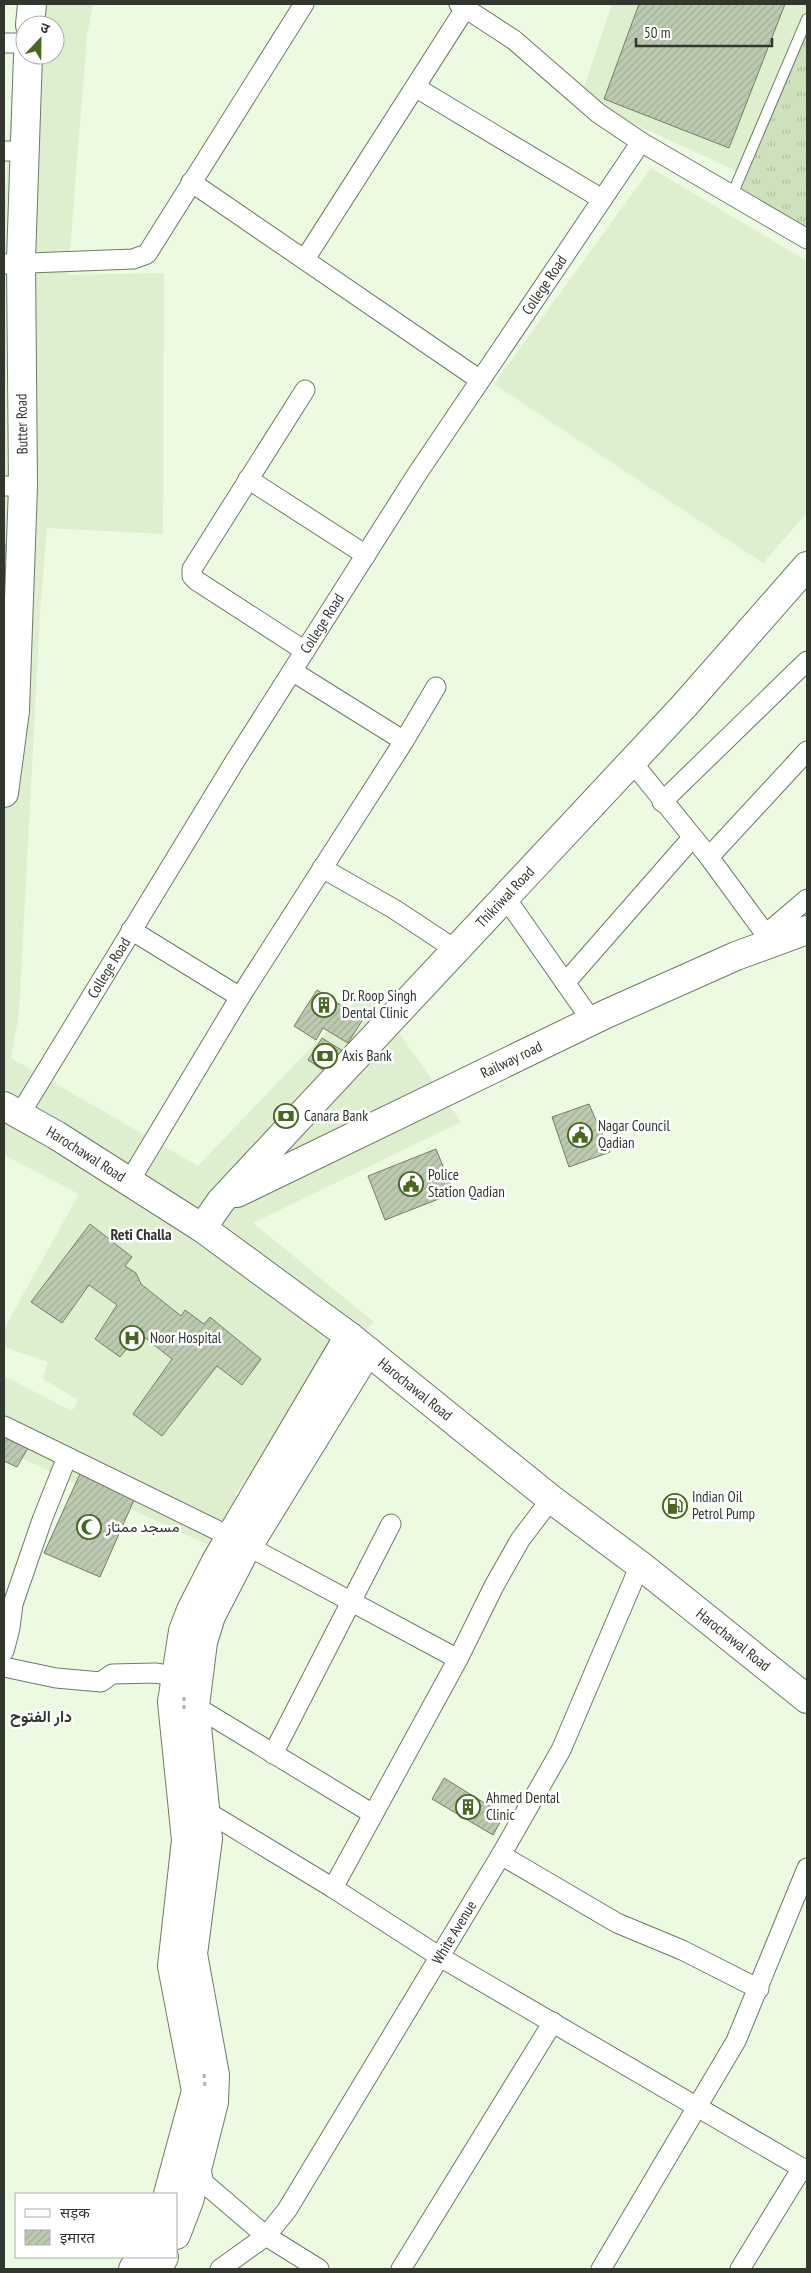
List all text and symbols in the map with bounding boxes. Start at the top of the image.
north arrow [15,15,65,65]
scale bar [636,15,772,47]
text: उ [38,18,53,38]
text: 50 m [644,23,670,42]
street label: College Road [517,252,571,318]
street label: Butter Road [11,393,32,455]
street label: College Road [296,590,348,657]
street label: Thikriwal Road [472,862,538,931]
street label: College Road [83,934,134,1001]
place label: Dr. Roop Singh Dental Clinic [342,986,417,1022]
building icon: Dr. Roop Singh Dental Clinic [311,992,337,1018]
street label: Railway road [477,1036,545,1082]
bank icon: Axis Bank [312,1043,338,1069]
place label: Axis Bank [342,1046,392,1065]
bank icon: Canara Bank [273,1103,299,1129]
place label: Canara Bank [304,1106,368,1125]
place label: Nagar Council Qadian [598,1116,670,1152]
street label: Harochawal Road [43,1122,129,1186]
public building icon: Nagar Council Qadian [567,1122,593,1148]
place label: Police Station Qadian [428,1165,505,1201]
public building icon: Police Station Qadian [398,1171,424,1197]
district label: Reti Challa [110,1224,172,1244]
hospital icon: Noor Hospital [119,1325,145,1351]
place label: Noor Hospital [150,1328,222,1347]
street label: Harochawal Road [375,1353,456,1425]
place label: Indian Oil Petrol Pump [692,1487,755,1523]
fuel station icon: Indian Oil Petrol Pump [662,1493,688,1519]
mosque icon: مسجد ممتاز [76,1514,102,1540]
place label: مسجد ممتاز [105,1517,179,1536]
street label: Harochawal Road [693,1604,775,1675]
district label: دار الفتوح [10,1706,72,1727]
place label: Ahmed Dental Clinic [486,1788,560,1824]
building icon: Ahmed Dental Clinic [455,1794,481,1820]
street label: White Avenue [427,1897,480,1968]
legend [15,2193,178,2258]
text: सड़क [60,2203,90,2222]
text: इमारत [60,2228,95,2247]

